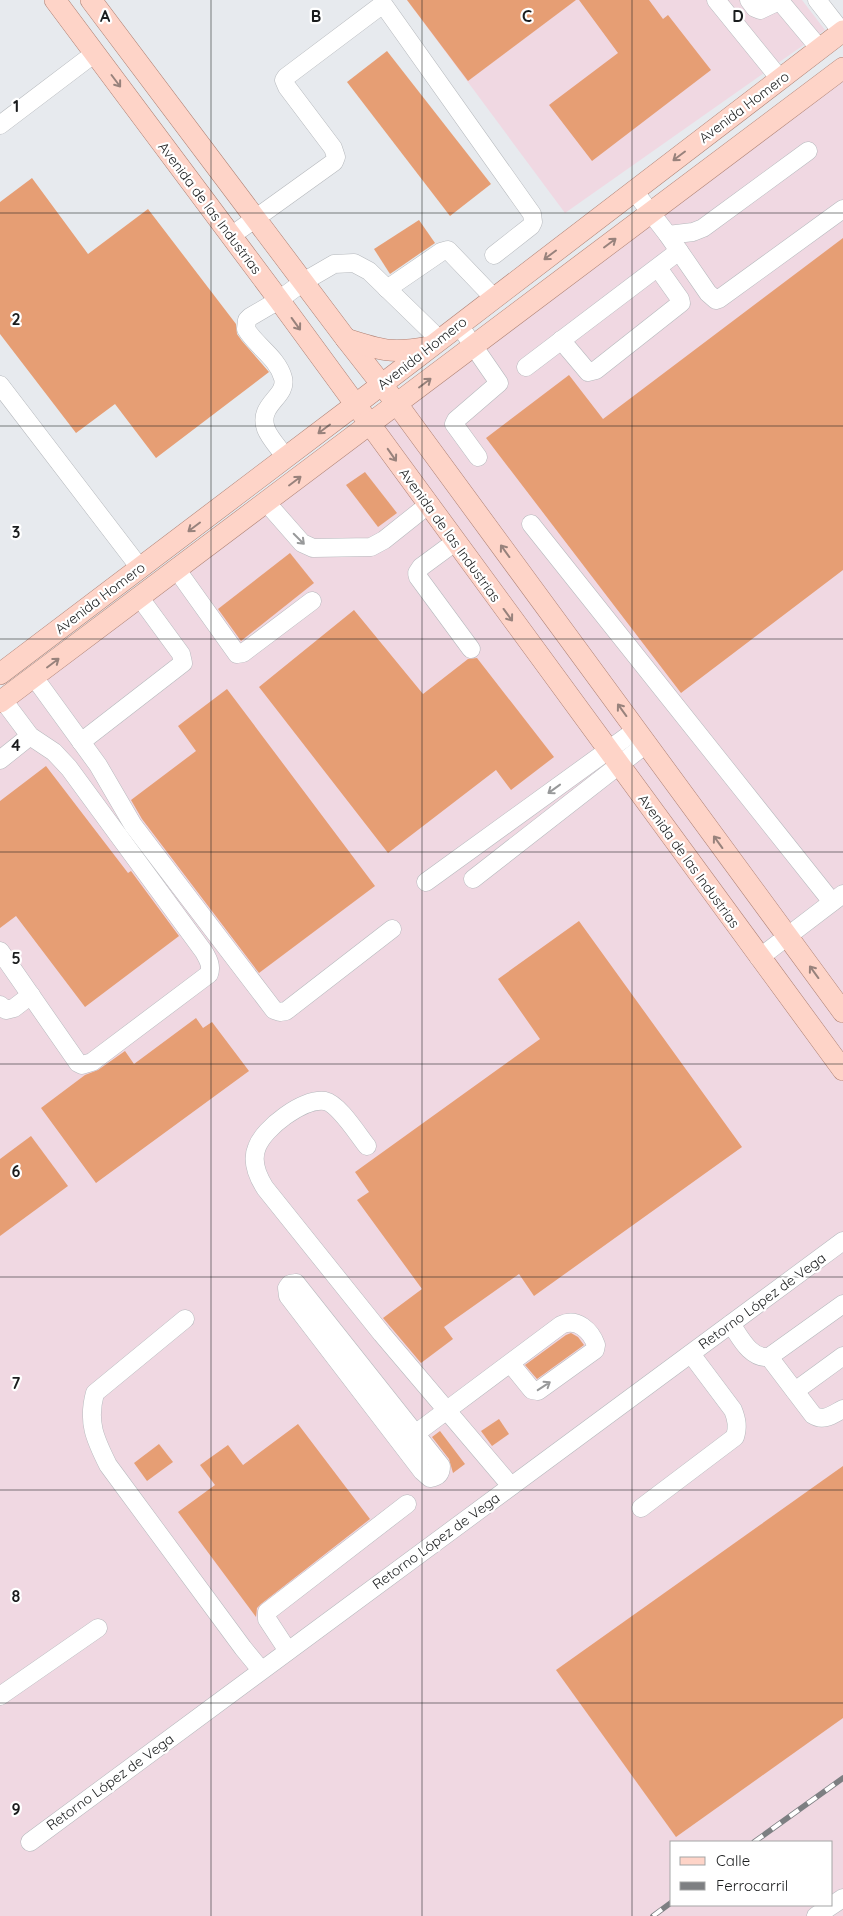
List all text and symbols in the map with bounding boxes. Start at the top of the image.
text: A [100,6,111,26]
text: B [311,6,321,26]
text: C [522,6,532,26]
text: D [732,6,744,26]
street label: Avenida Homero [695,67,793,147]
one-way arrow [110,74,121,87]
text: 1 [13,96,19,116]
street label: Avenida de las Industrias [154,138,266,278]
one-way arrow [673,151,686,162]
one-way arrow [603,238,617,248]
one-way arrow [543,250,557,260]
text: 2 [11,309,21,329]
street label: Avenida Homero [374,312,470,394]
one-way arrow [291,317,302,330]
one-way arrow [418,378,432,388]
one-way arrow [318,423,331,434]
one-way arrow [387,448,397,462]
street label: Avenida de las Industrias [395,465,505,605]
one-way arrow [288,475,301,486]
one-way arrow [188,521,201,532]
text: 3 [12,522,20,542]
one-way arrow [293,532,305,545]
one-way arrow [500,544,510,558]
street label: Avenida Homero [51,558,149,638]
one-way arrow [503,608,513,622]
one-way arrow [46,658,60,668]
one-way arrow [617,704,627,718]
text: 4 [11,735,21,755]
one-way arrow [547,784,561,794]
street label: Avenida de las Industrias [634,791,744,931]
one-way arrow [712,836,723,849]
text: 5 [11,948,21,968]
one-way arrow [809,965,819,979]
text: 6 [12,1161,21,1181]
street label: Retorno López de Vega [695,1249,829,1353]
text: 7 [12,1373,21,1393]
one-way arrow [537,1381,551,1392]
street label: Retorno López de Vega [369,1489,503,1593]
text: 8 [12,1586,21,1606]
street label: Retorno López de Vega [43,1730,177,1834]
text: 9 [11,1799,21,1819]
legend [670,1841,833,1906]
text: Calle [716,1851,750,1870]
text: Ferrocarril [716,1876,788,1895]

